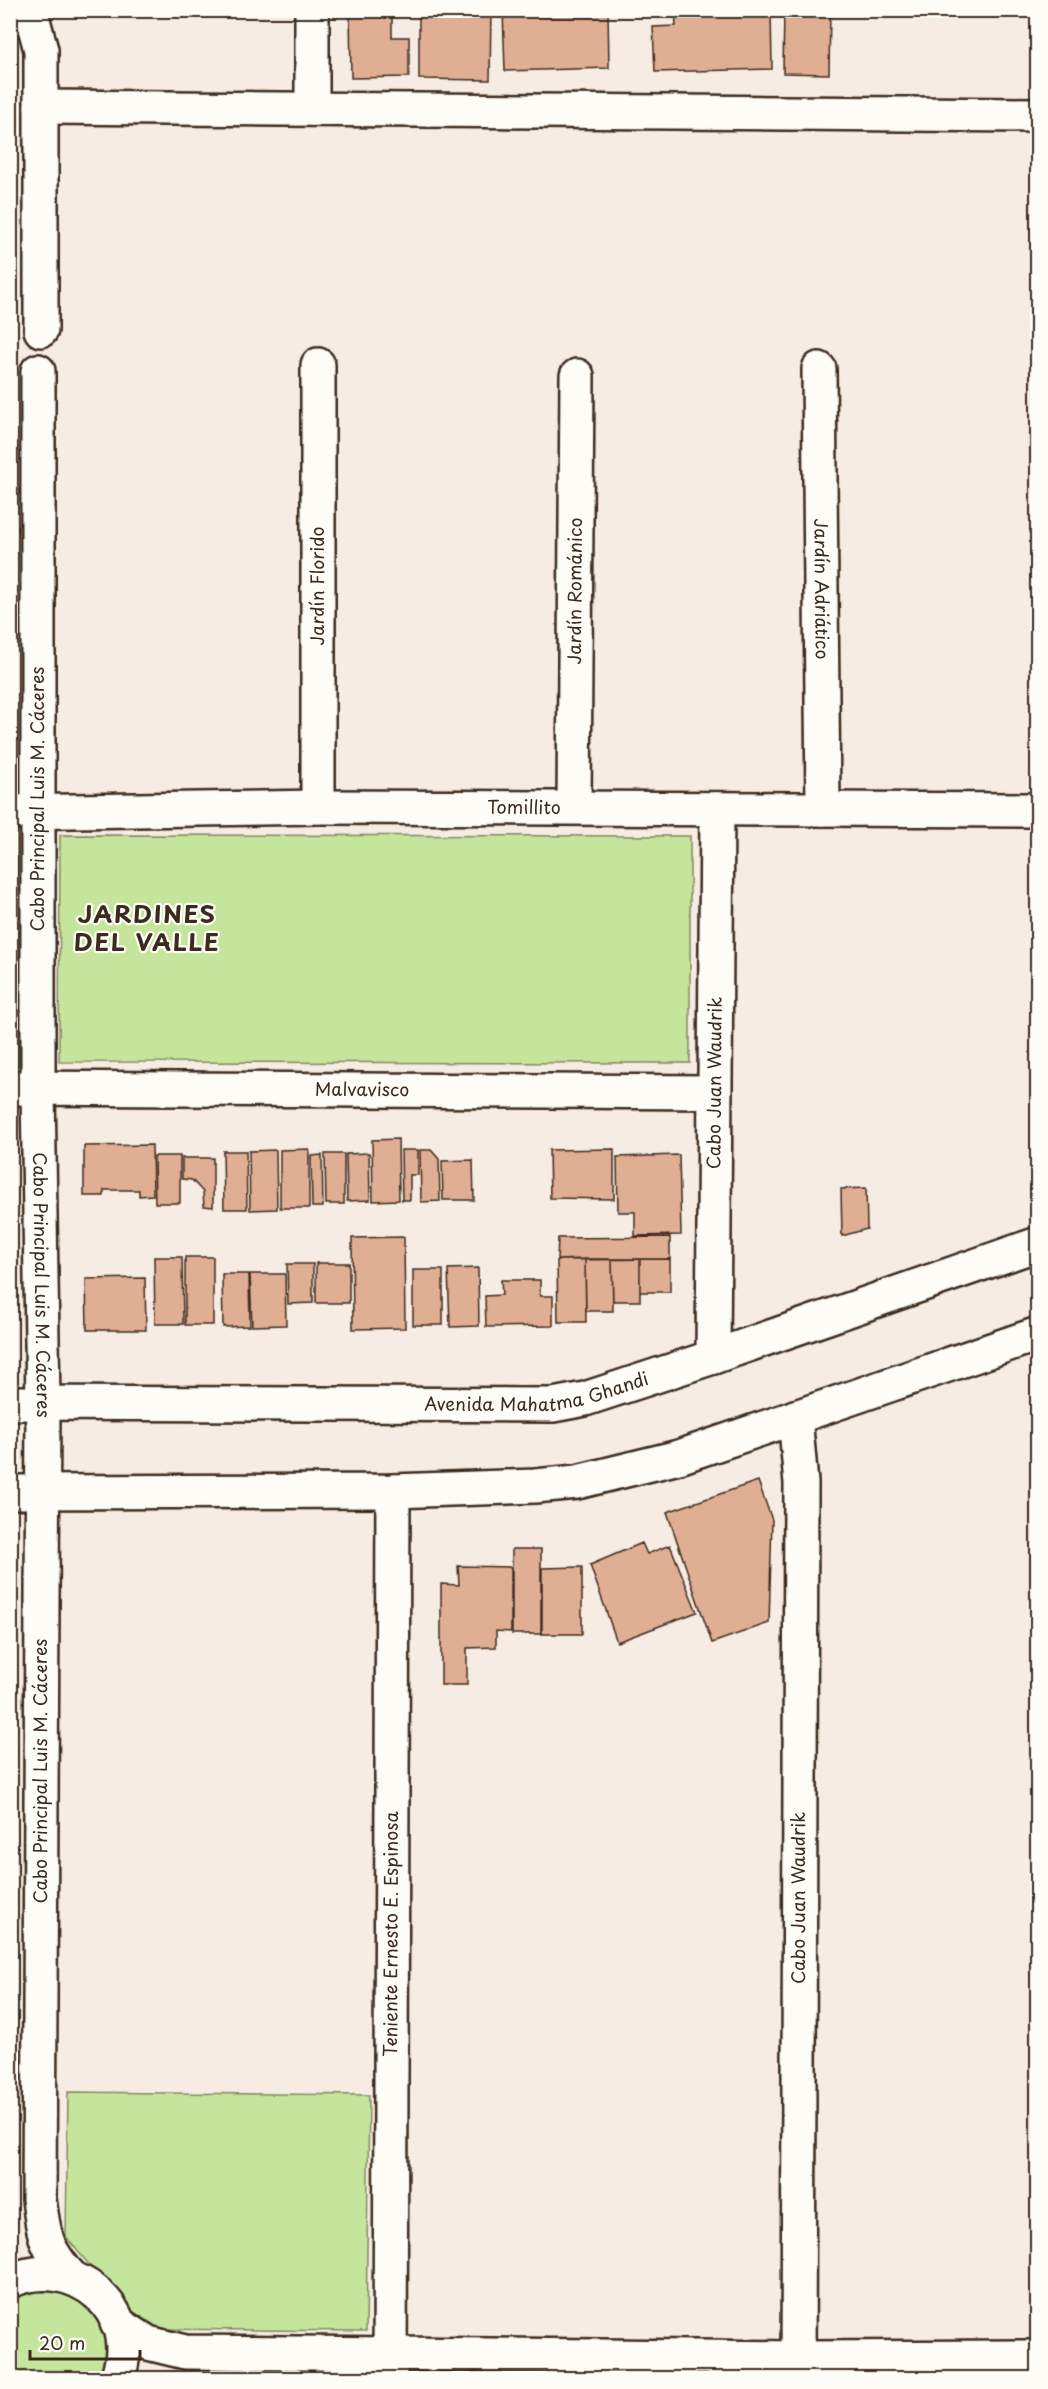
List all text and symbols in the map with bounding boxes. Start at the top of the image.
street label: Jardín Románico [560,517,588,665]
street label: Jardín Adriático [808,518,837,660]
street label: Jardín Florido [303,526,330,646]
street label: Cabo Principal Luis M. Cáceres [23,666,50,932]
street label: Tomillito [487,793,561,820]
district label: JARDINES DEL VALLE [74,895,220,959]
street label: Cabo Juan Waudrik [699,997,728,1169]
street label: Malvavisco [315,1075,409,1102]
street label: Cabo Principal Luis M. Cáceres [27,1152,58,1418]
street label: Avenida Mahatma Ghandi [424,1364,652,1417]
street label: Cabo Principal Luis M. Cáceres [26,1638,53,1904]
street label: Teniente Ernesto E. Espinosa [376,1810,404,2057]
street label: Cabo Juan Waudrik [784,1812,811,1984]
scale bar [30,2323,140,2361]
text: 20 m [39,2329,85,2356]

